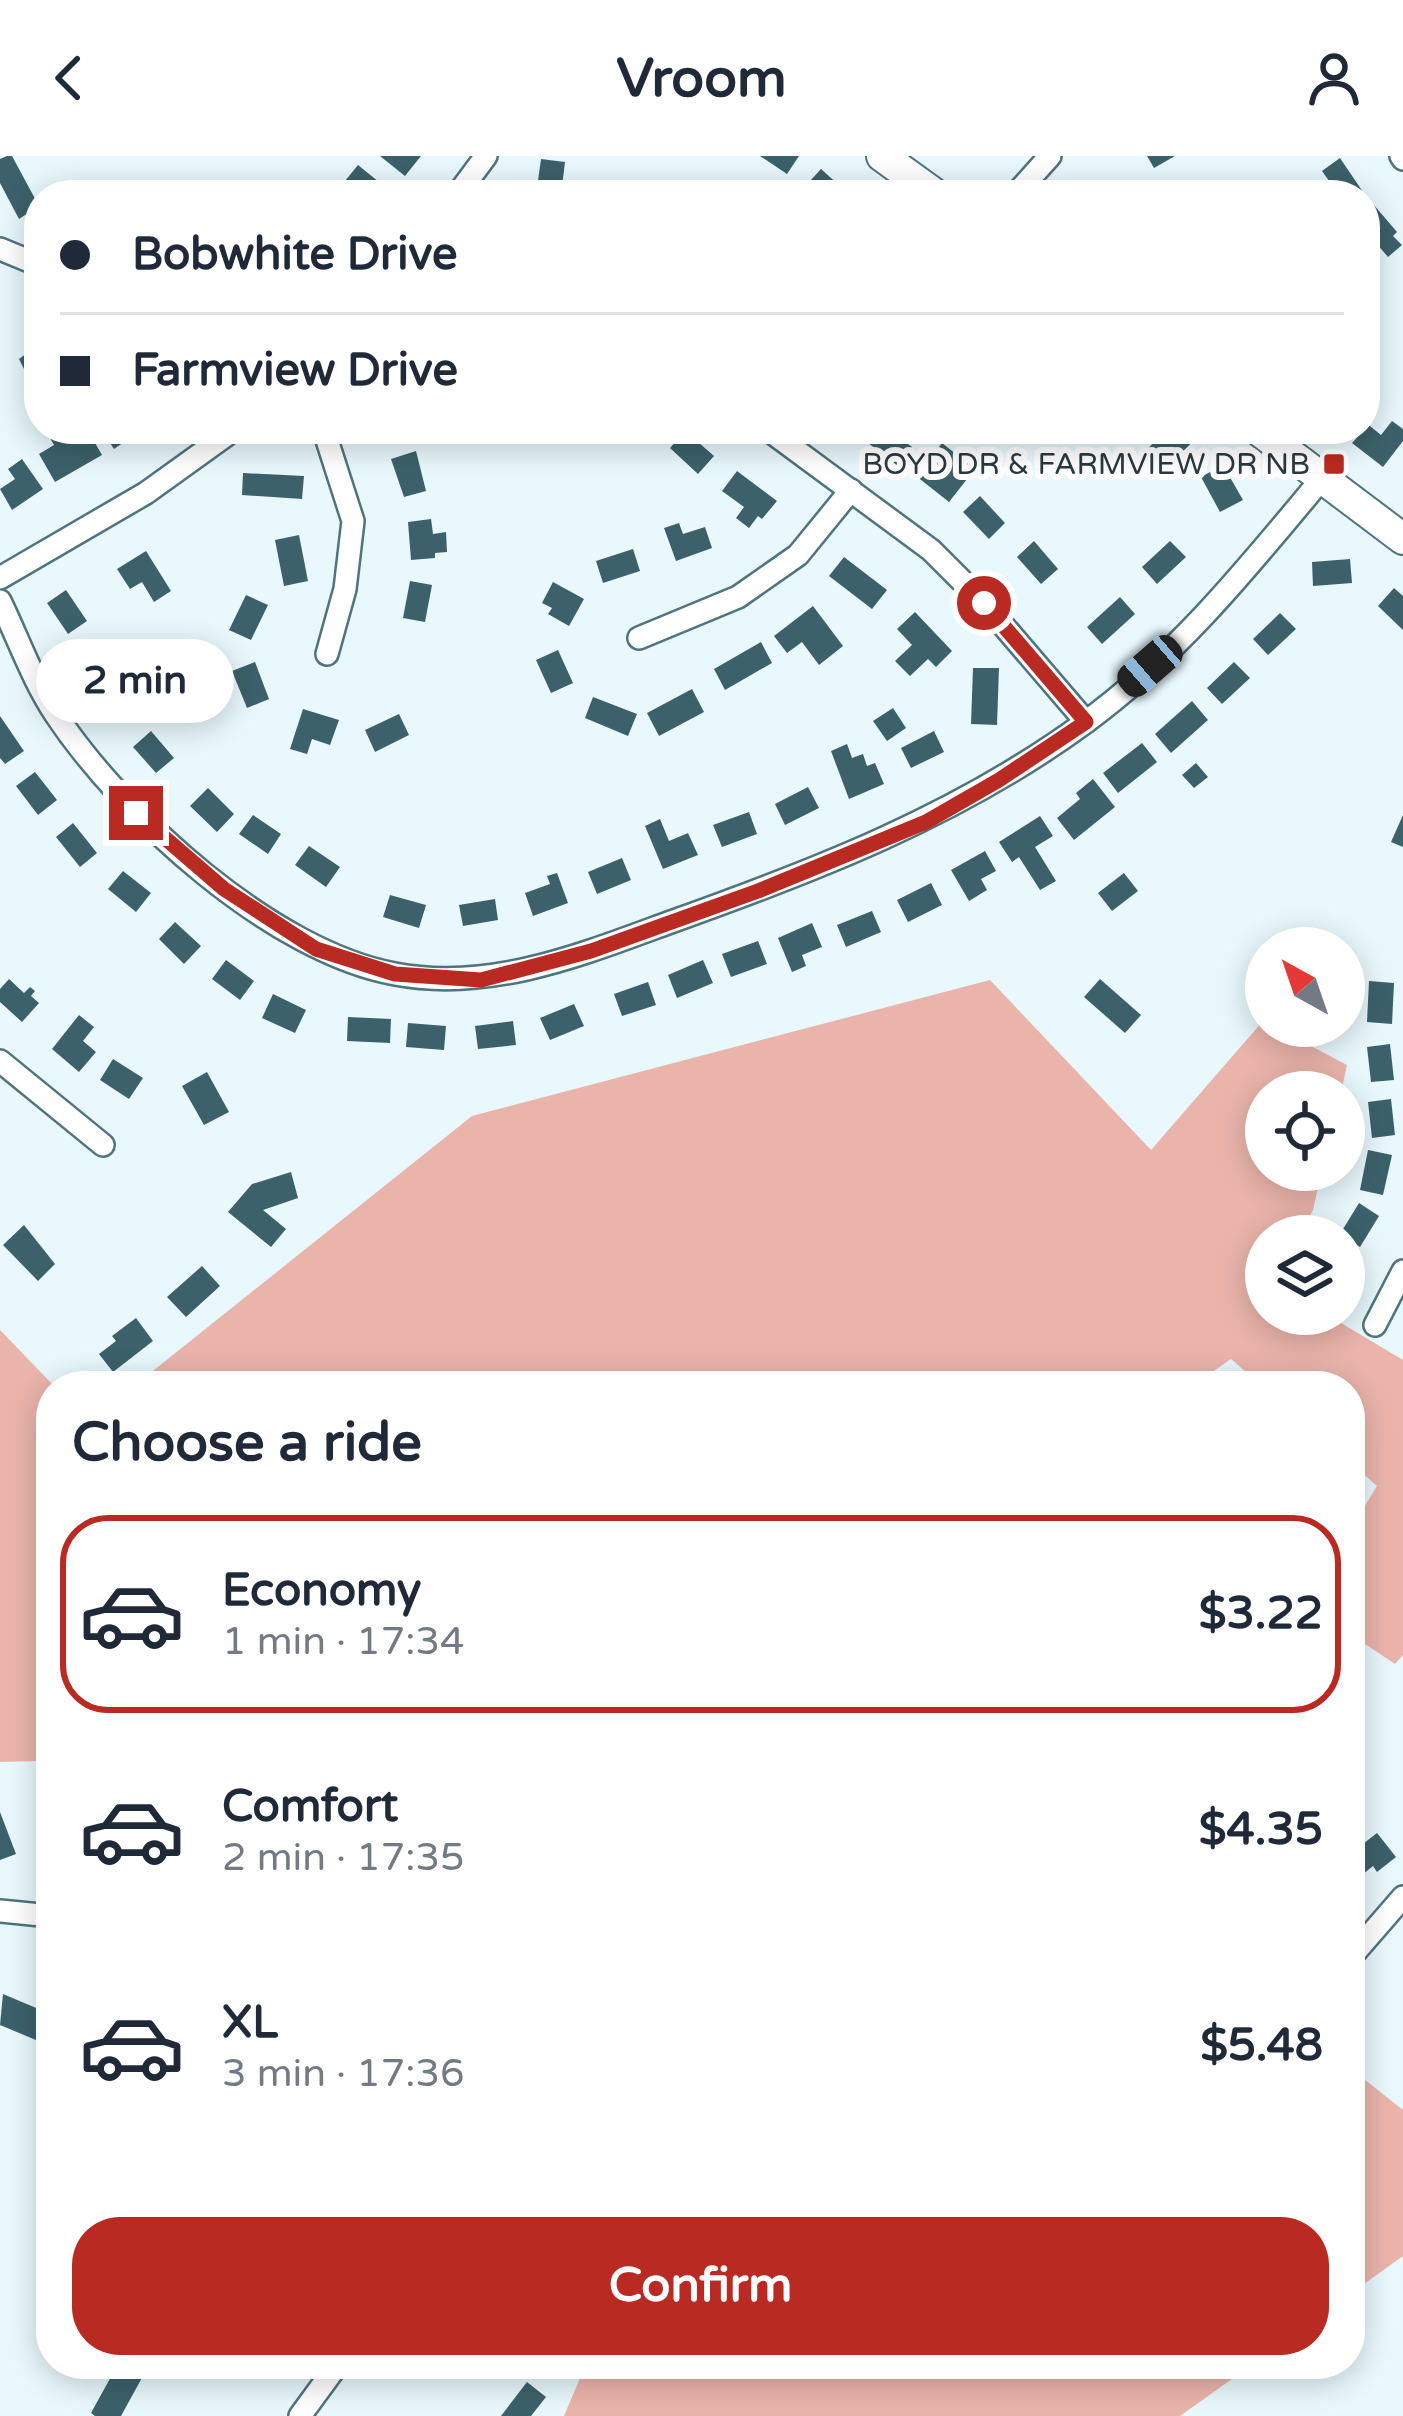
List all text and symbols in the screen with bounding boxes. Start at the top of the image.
icon: back [36,45,102,111]
icon: person [1301,45,1367,111]
text: Vroom [616,46,787,111]
text: Bobwhite Drive [132,228,458,282]
text: Farmview Drive [132,344,458,398]
place label: BOYD DR & FARMVIEW DR NB [862,446,1310,483]
marker: BOYD DR & FARMVIEW DR NB [1321,451,1347,477]
route start [957,576,1011,630]
car [1111,629,1189,703]
callout: 2 min [37,639,235,723]
text: 2 min [83,657,187,704]
route end [109,786,163,840]
north arrow [1245,927,1365,1047]
map controls [1245,927,1365,1335]
button: locate [1245,1071,1365,1191]
button: layers [1245,1215,1365,1335]
text: Choose a ride [72,1410,422,1475]
icon: car [78,1560,186,1668]
text: Economy [222,1564,421,1618]
text: $3.22 [1199,1587,1323,1641]
text: 1 min · 17:34 [222,1618,464,1665]
icon: car [78,1776,186,1884]
text: Comfort [222,1780,398,1834]
text: $4.35 [1199,1803,1323,1857]
text: 2 min · 17:35 [222,1834,464,1881]
icon: car [78,1992,186,2100]
text: XL [222,1996,278,2050]
text: $5.48 [1200,2019,1323,2073]
text: 3 min · 17:36 [222,2050,464,2097]
button: Confirm [72,2217,1329,2355]

